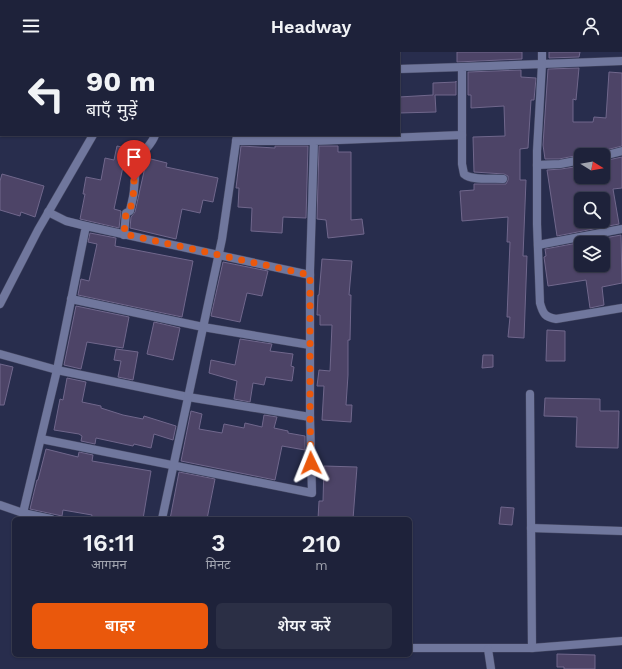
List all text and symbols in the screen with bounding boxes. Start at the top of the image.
icon: menu [20,15,42,37]
icon: person [580,15,602,37]
text: Headway [271,16,351,37]
text: 90 m [86,65,156,98]
icon: left [20,68,72,120]
text: बाएँ मुड़ें [86,99,137,120]
pin [117,140,151,181]
icon: arrive [123,146,145,168]
north arrow [574,148,610,184]
map controls [574,148,610,272]
button: search [574,192,610,228]
button: layers [574,236,610,272]
position arrow [290,442,332,484]
text: 16:11 [83,529,135,557]
text: 3 [211,529,225,557]
text: 210 [302,530,341,558]
text: आगमन [91,557,127,572]
text: मिनट [206,557,231,572]
text: m [315,558,328,573]
button: बाहर [32,603,208,649]
button: शेयर करें [216,603,392,649]

